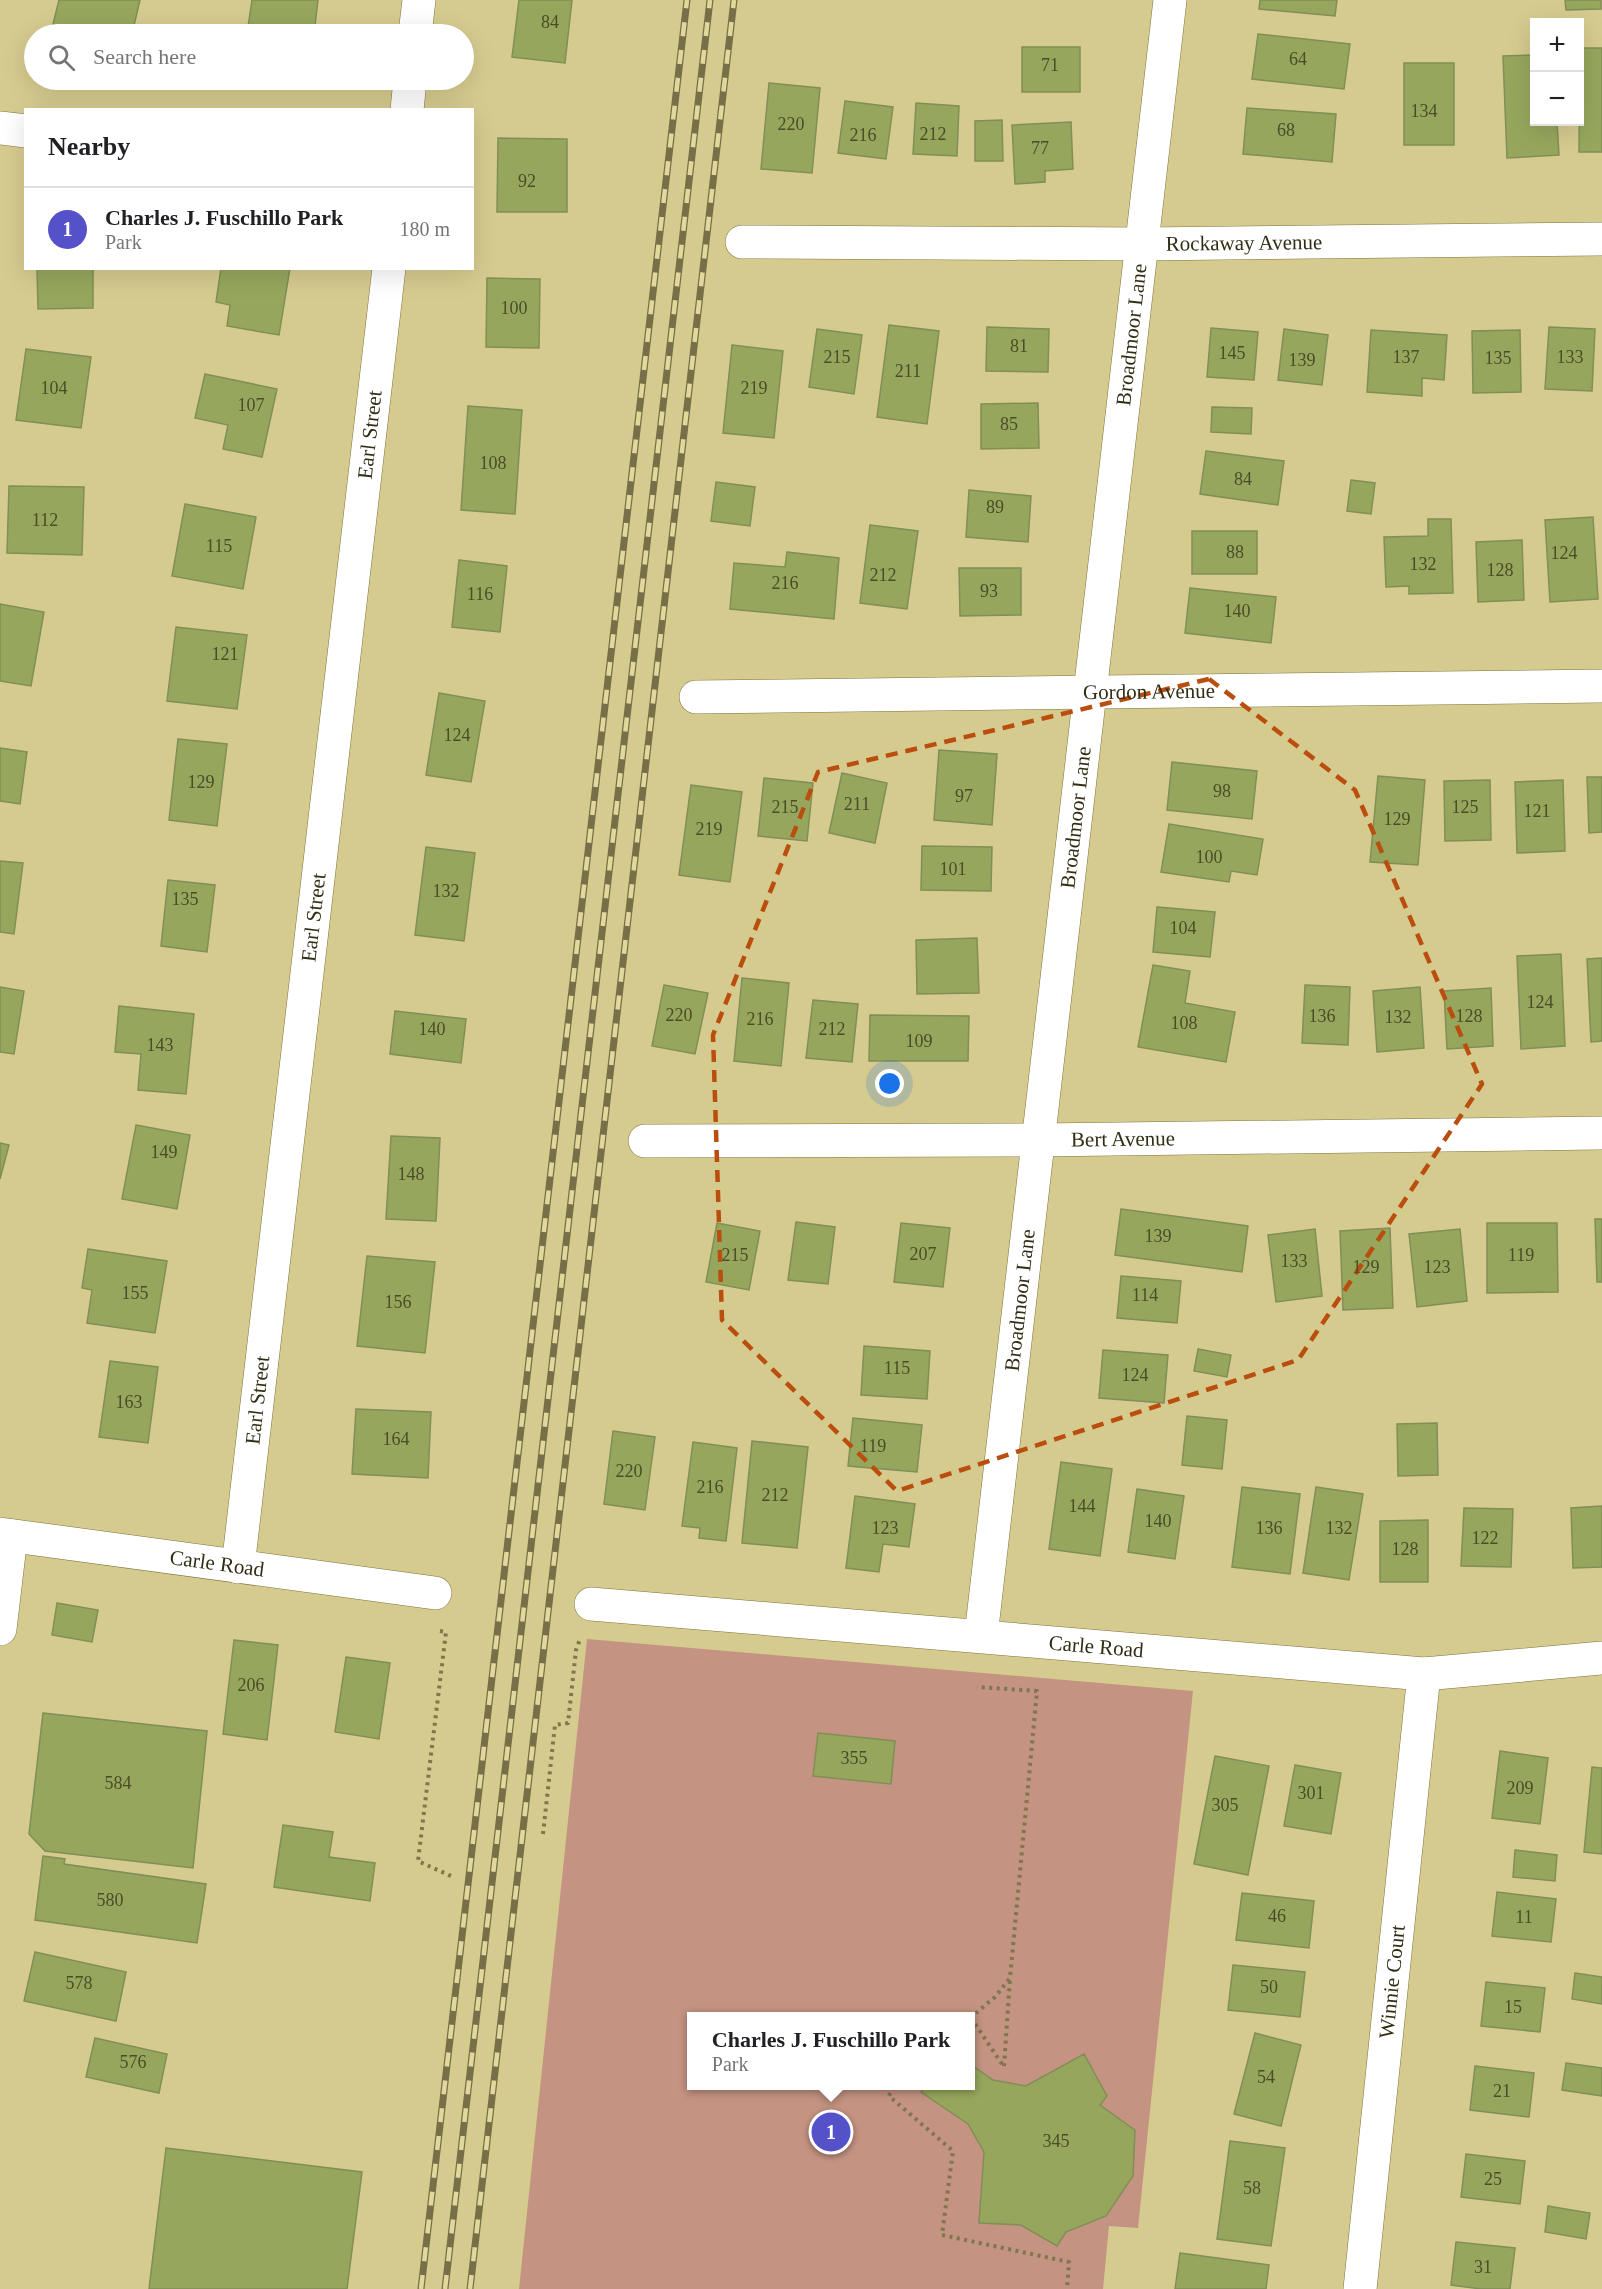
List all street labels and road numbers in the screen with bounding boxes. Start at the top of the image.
street label: Rockaway Avenue [1166,230,1322,256]
street label: Broadmoor Lane [1111,262,1151,407]
street label: Earl Street [353,389,387,480]
street label: Gordon Avenue [1083,679,1215,704]
street label: Broadmoor Lane [1055,745,1096,890]
street label: Earl Street [296,871,331,963]
street label: Bert Avenue [1071,1126,1175,1152]
street label: Broadmoor Lane [1000,1228,1040,1373]
street label: Earl Street [240,1354,274,1446]
street label: Carle Road [168,1545,266,1582]
street label: Carle Road [1048,1631,1145,1662]
street label: Winnie Court [1374,1924,1410,2040]

